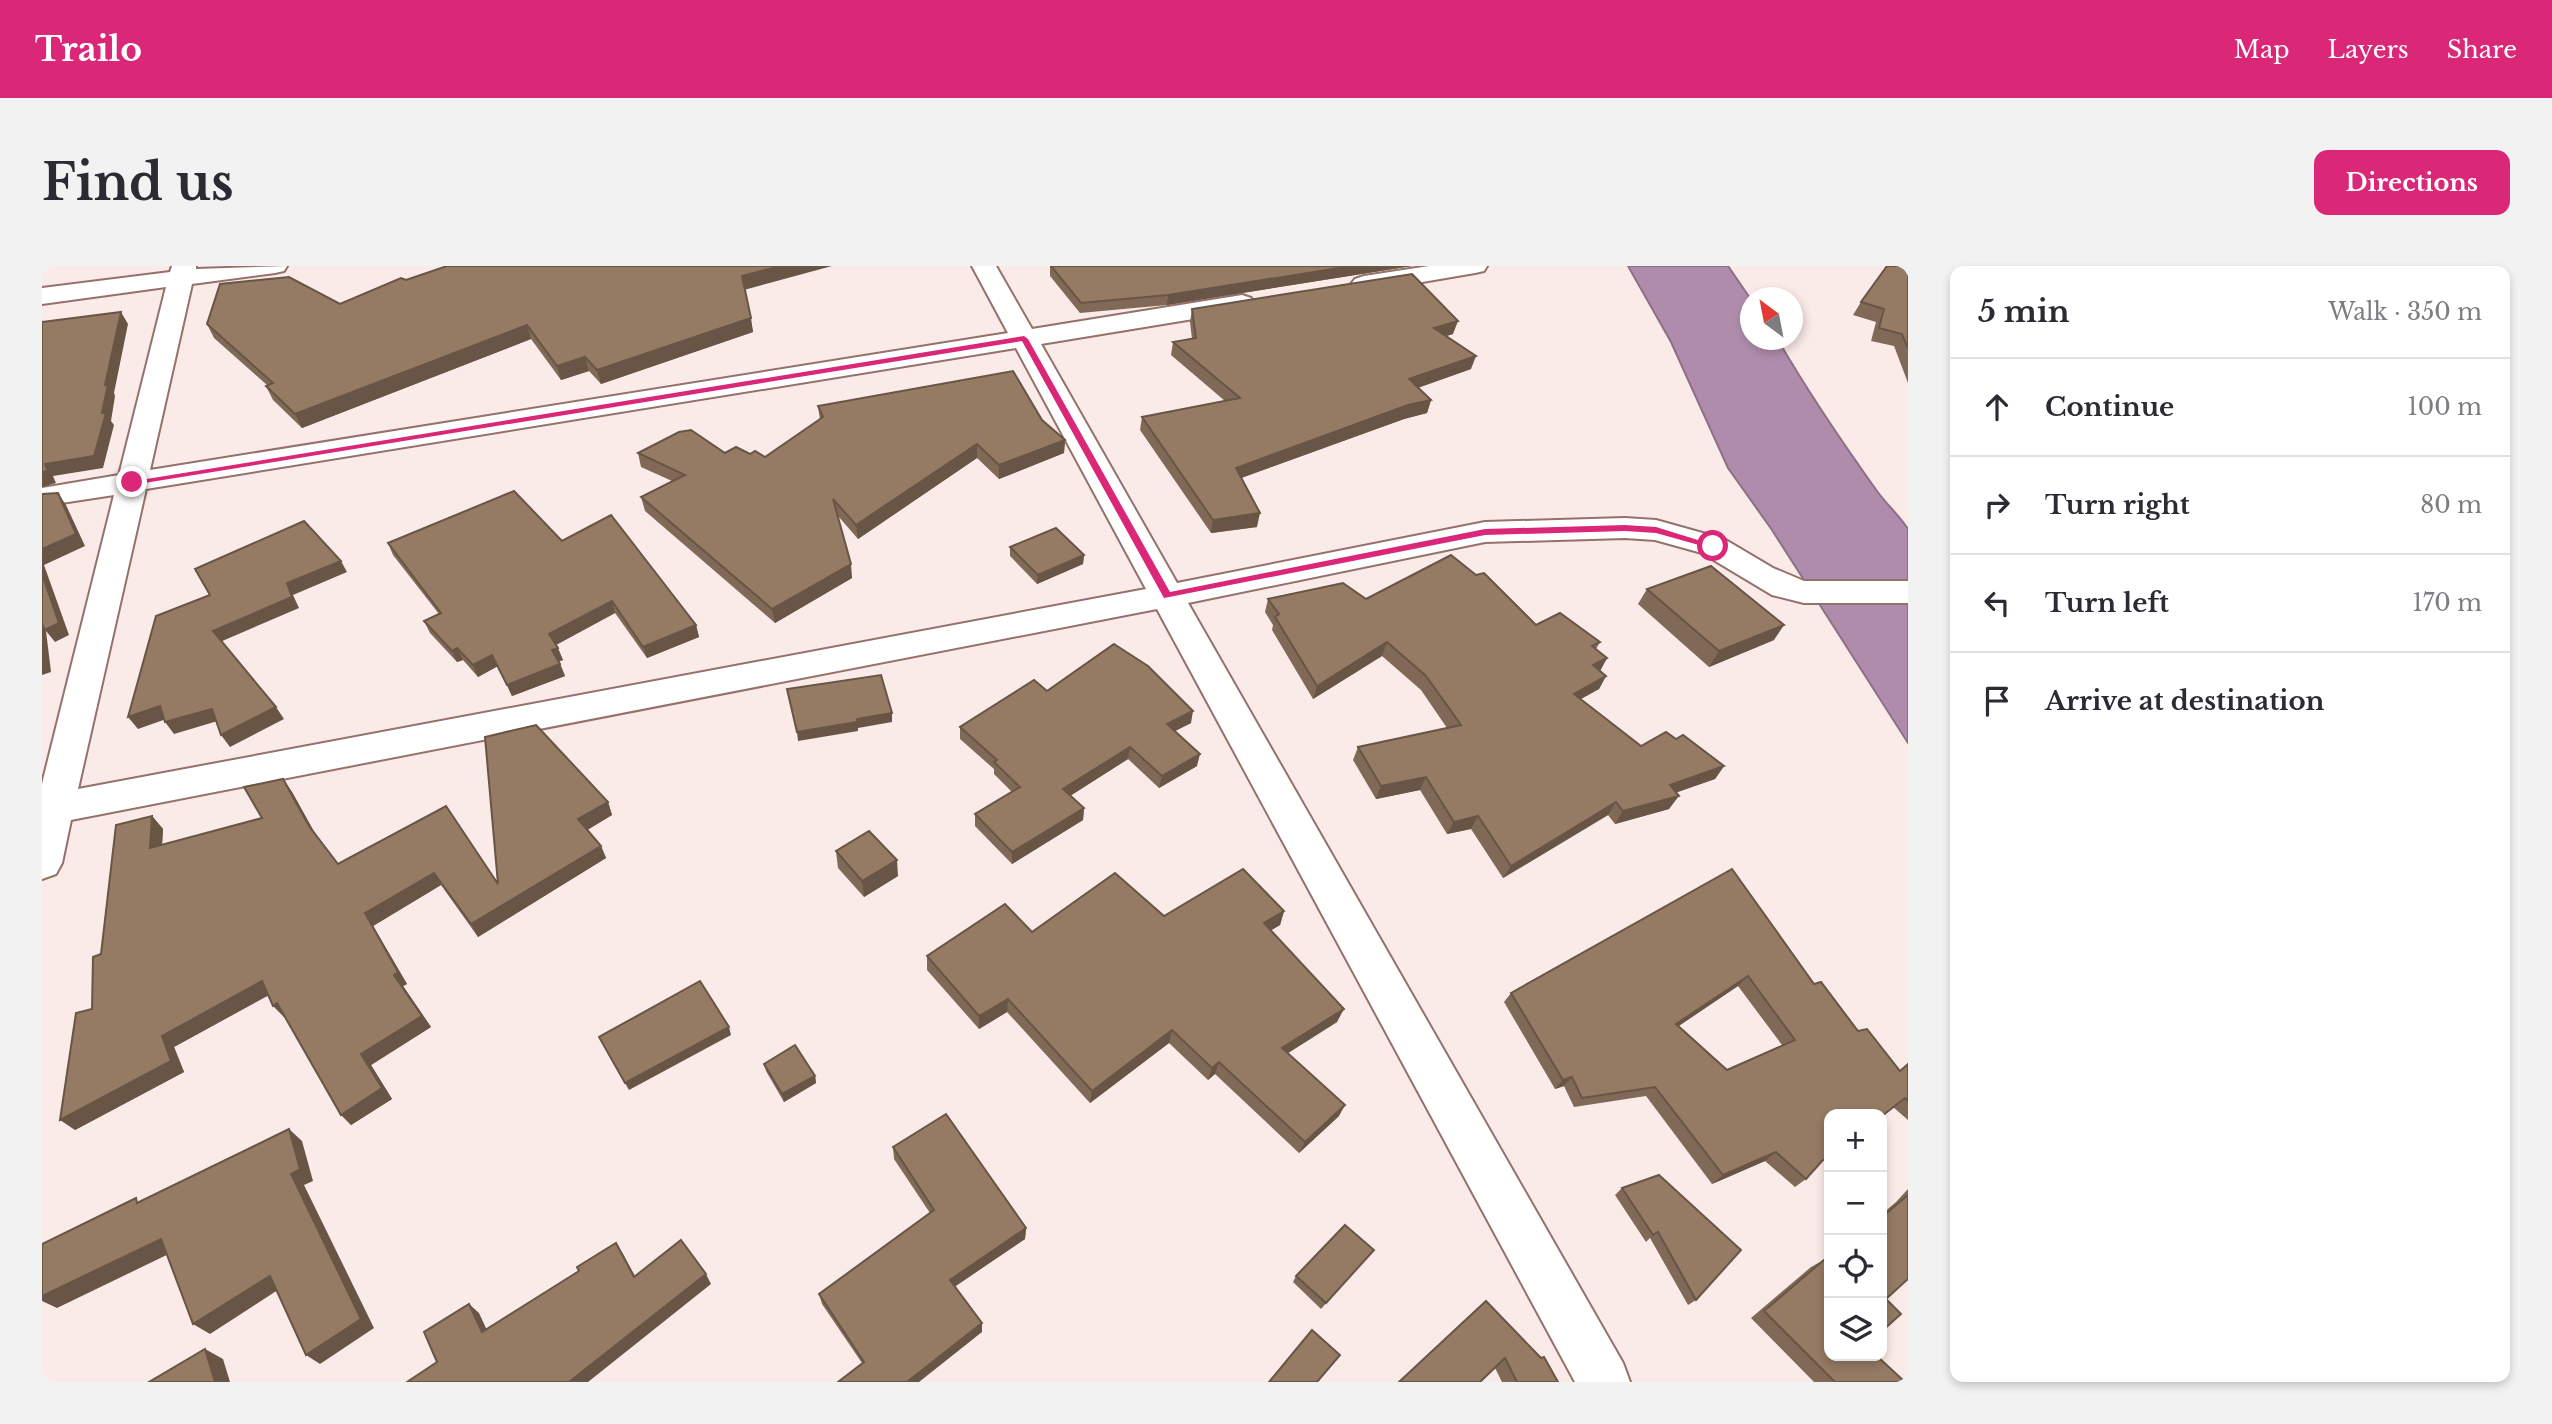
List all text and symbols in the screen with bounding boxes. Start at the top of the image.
text: Trailo [35,29,142,70]
text: Map [2234,35,2290,64]
text: Layers [2328,35,2409,64]
text: Share [2447,35,2517,64]
button: Directions [2314,150,2510,215]
text: Find us [42,152,234,213]
north arrow [1740,287,1803,350]
text: 5 min [1978,293,2070,330]
text: Walk · 350 m [2328,298,2482,326]
icon: ahead [1978,388,2016,426]
text: Continue [2045,391,2174,423]
text: 100 m [2408,393,2482,421]
route end [116,466,147,497]
icon: right [1978,486,2016,524]
text: Turn right [2045,489,2190,521]
text: 80 m [2420,491,2482,519]
route start [1697,530,1728,561]
icon: left [1978,584,2016,622]
text: Turn left [2045,587,2169,619]
text: 170 m [2412,589,2482,617]
icon: arrive [1978,682,2016,720]
text: Arrive at destination [2045,685,2325,717]
map controls [1824,1109,1887,1361]
button: + [1824,1109,1887,1172]
button: − [1824,1172,1887,1235]
button: locate [1824,1235,1887,1298]
button: layers [1824,1298,1887,1361]

